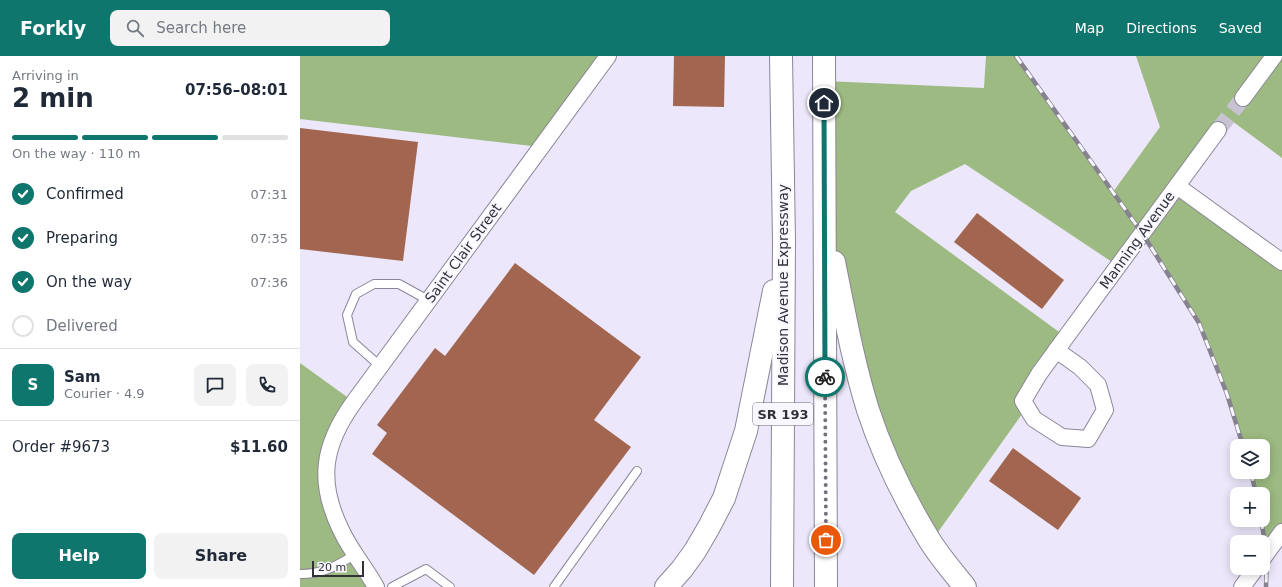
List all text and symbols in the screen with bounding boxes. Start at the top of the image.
search box [110,10,390,46]
text: Forkly [20,17,86,39]
icon: search [124,17,146,39]
text: Search here [156,19,246,37]
text: Map [1075,20,1104,36]
text: Directions [1126,20,1197,36]
text: Saved [1219,20,1262,36]
text: Arriving in [12,68,79,83]
text: 07:56–08:01 [185,81,288,99]
text: 2 min [12,83,94,113]
pin [807,86,841,120]
icon: home [813,92,835,114]
text: On the way · 110 m [12,146,140,161]
icon: check [12,183,34,205]
street label: Madison Avenue Expressway [775,184,791,386]
text: Confirmed [46,185,124,203]
text: 07:31 [251,187,288,202]
street label: Manning Avenue [1096,188,1178,292]
street label: Saint Clair Street [422,200,505,306]
icon: check [12,227,34,249]
text: Preparing [46,229,118,247]
text: 07:35 [251,231,288,246]
icon: check [12,271,34,293]
text: On the way [46,273,132,291]
text: 07:36 [251,275,288,290]
text: Delivered [46,317,118,335]
courier [805,357,845,397]
button: chat [194,364,236,406]
button: phone [246,364,288,406]
icon: bike [814,366,836,388]
text: Sam [64,368,101,386]
text: S [28,376,38,394]
text: Courier · 4.9 [64,386,145,401]
road number: SR 193 [753,403,813,425]
text: Order #9673 [12,438,110,456]
text: $11.60 [230,438,288,456]
map controls [1230,439,1270,575]
button: layers [1230,439,1270,479]
button: + [1230,487,1270,527]
pin [809,523,843,557]
icon: bag [815,529,837,551]
button: Help [12,533,146,579]
button: Share [154,533,288,579]
button: − [1230,535,1270,575]
scale bar [312,559,364,578]
text: 20 m [318,561,346,574]

